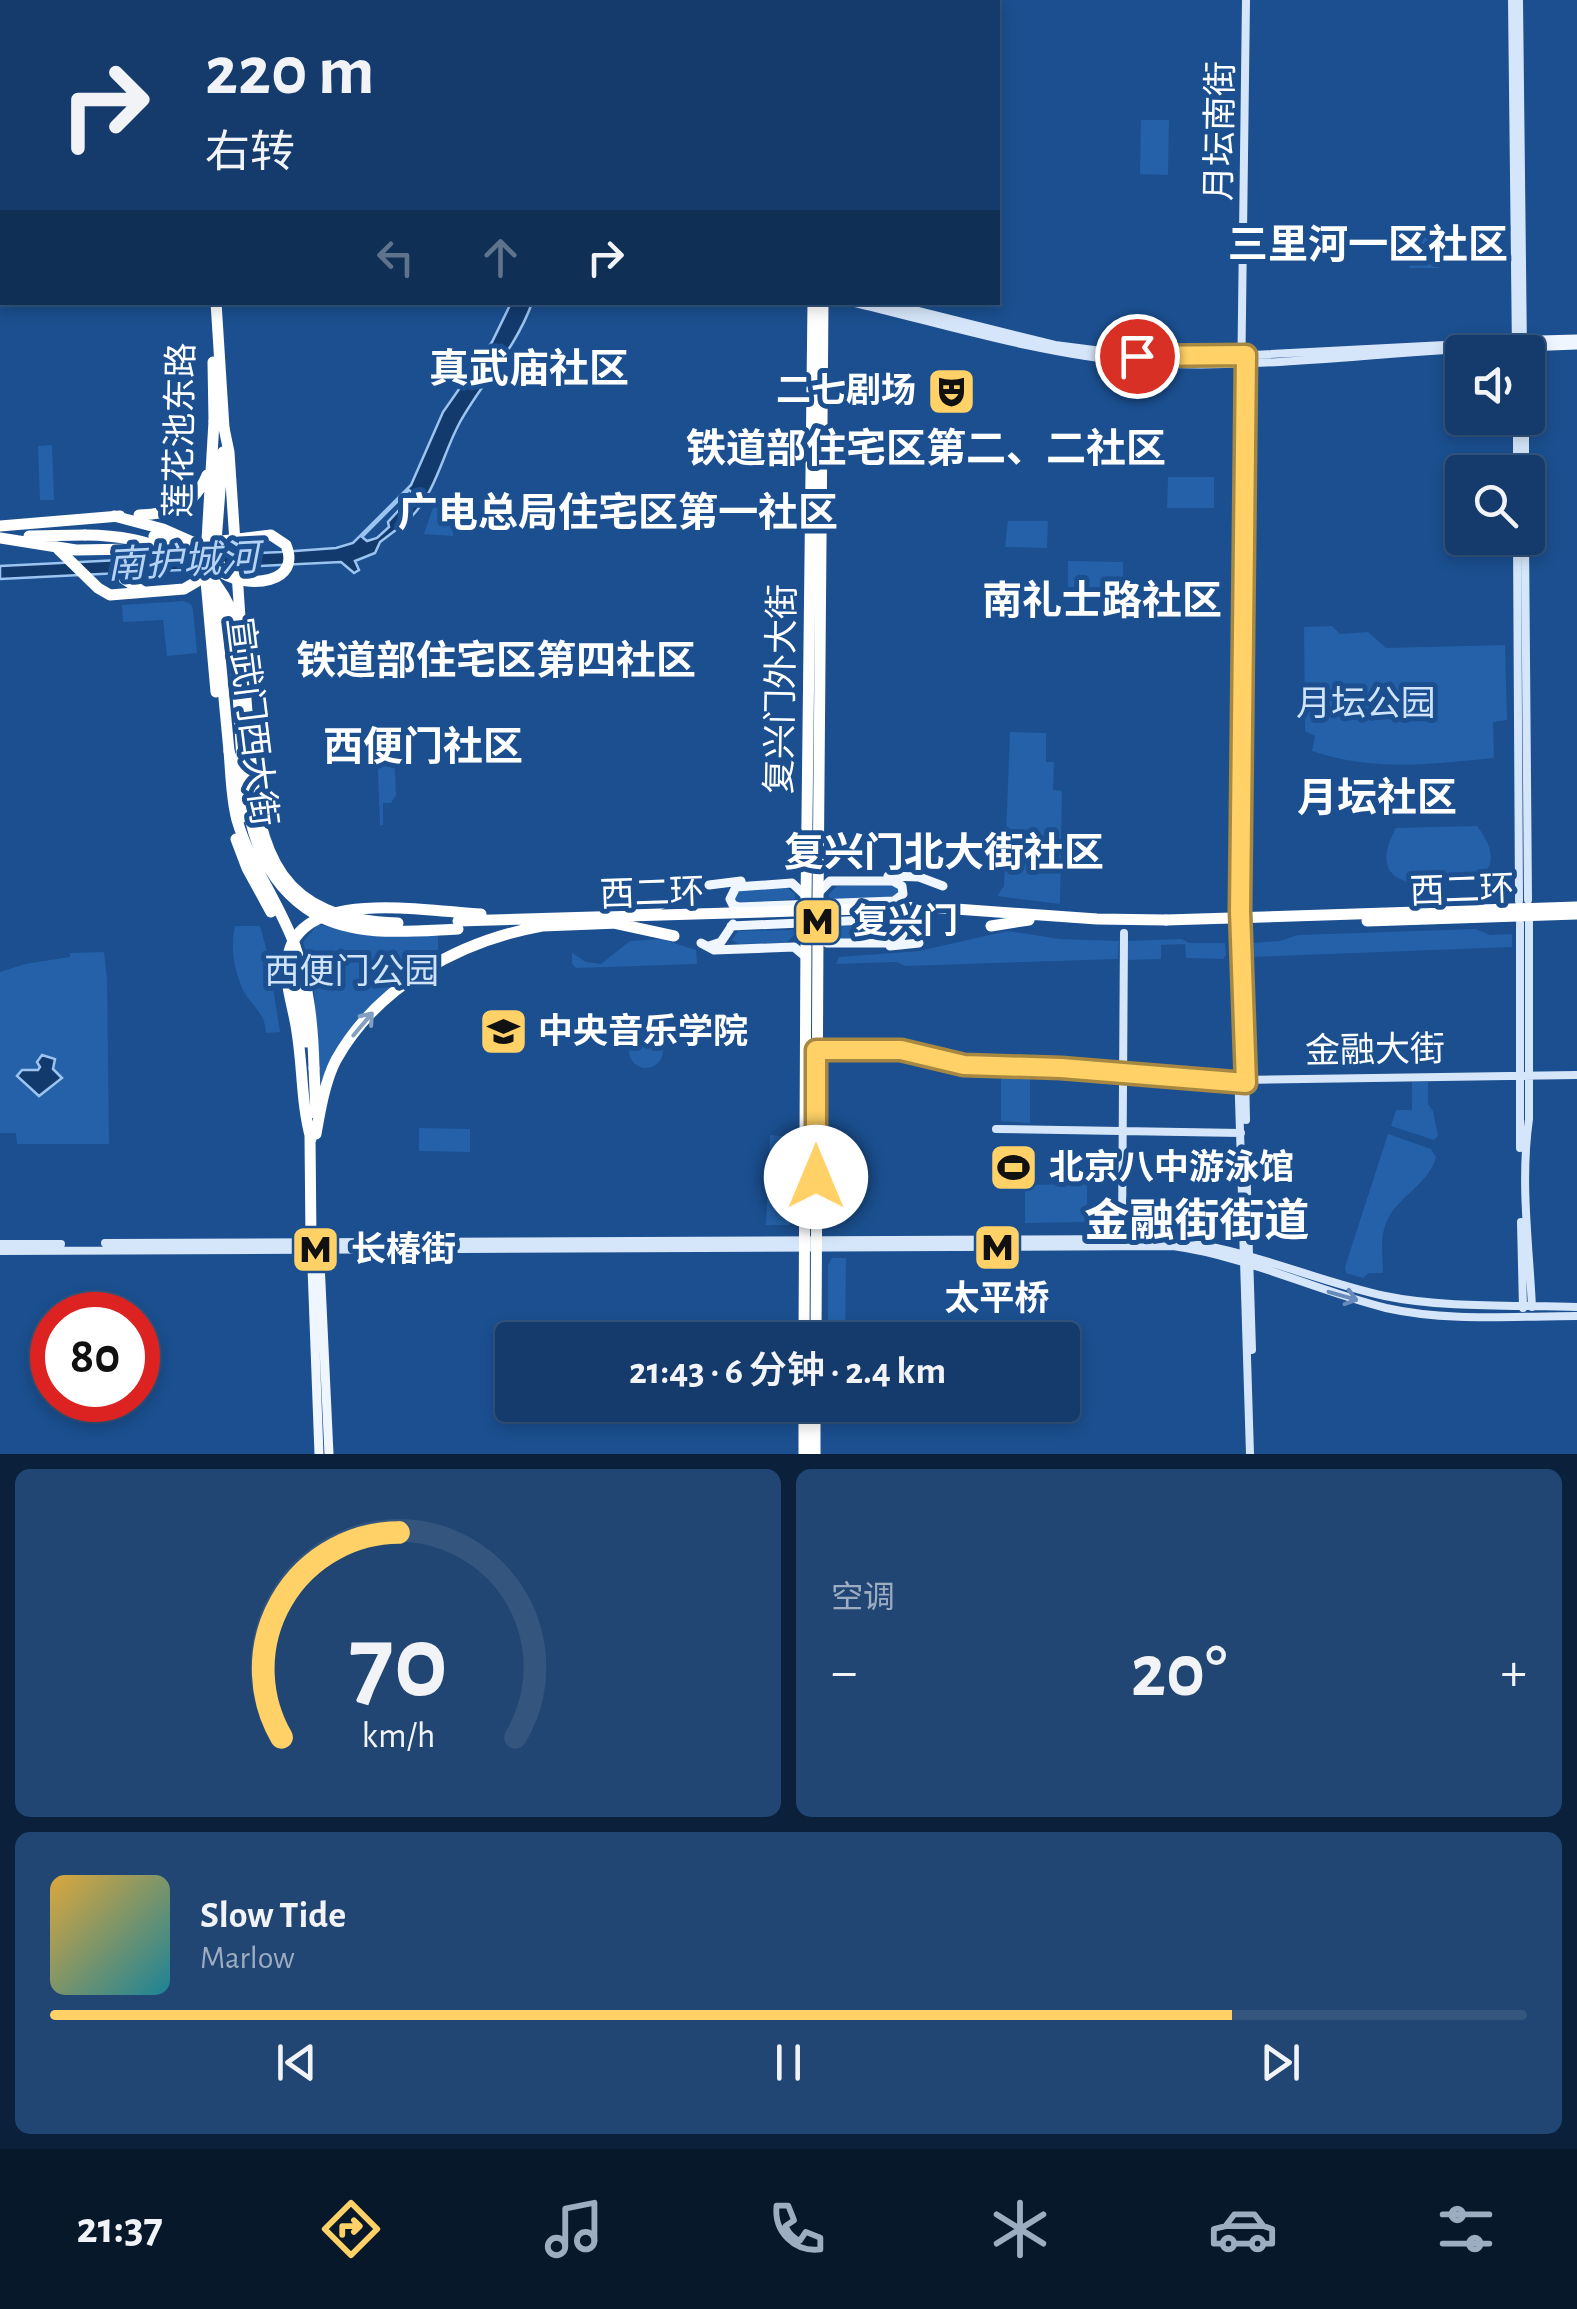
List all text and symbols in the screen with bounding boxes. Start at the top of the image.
text: 220 m [205,37,374,107]
icon: right [40,40,170,170]
street label: 月坛南街 [1200,61,1240,201]
text: 右转 [205,131,295,176]
district label: 三里河一区社区 [1228,223,1508,266]
icon: left [368,230,423,285]
icon: ahead [473,230,528,285]
icon: right [578,230,633,285]
pin [1095,314,1180,399]
icon: arrive [1110,329,1165,384]
map controls [1445,335,1545,555]
button: sound [1445,335,1545,435]
street label: 莲花池东路 [160,342,200,518]
district label: 真武庙社区 [429,347,629,390]
theatre icon: 二七剧场 [925,365,977,417]
place label: 二七剧场 [776,372,916,409]
district label: 铁道部住宅区第二、二社区 [686,427,1166,470]
button: search [1445,455,1545,555]
district label: 广电总局住宅区第一社区 [398,491,838,534]
water label: 南护城河 [106,538,267,586]
district label: 南礼士路社区 [982,579,1222,622]
street label: 复兴门外大街 [761,584,801,794]
street label: 宣武门西大街 [221,615,283,828]
district label: 铁道部住宅区第四社区 [296,639,696,682]
park label: 月坛公园 [1296,686,1436,722]
district label: 西便门社区 [323,725,523,768]
district label: 月坛社区 [1297,776,1457,819]
district label: 复兴门北大街社区 [784,831,1104,874]
street label: 西二环 [1409,872,1515,910]
street label: 西二环 [599,875,705,913]
metro station icon: 复兴门 [792,896,844,948]
place label: 复兴门 [853,902,958,940]
park label: 西便门公园 [264,953,440,990]
school or university icon: 中央音乐学院 [477,1006,529,1058]
one-way arrow [351,1012,374,1037]
place label: 中央音乐学院 [538,1012,748,1050]
street label: 金融大街 [1305,1030,1445,1070]
position arrow [764,1125,868,1229]
sports icon: 北京八中游泳馆 [988,1142,1040,1194]
place label: 北京八中游泳馆 [1049,1148,1294,1186]
district label: 金融街街道 [1084,1197,1310,1245]
metro station icon: 太平桥 [971,1221,1023,1273]
metro station icon: 长椿街 [290,1224,342,1276]
place label: 长椿街 [351,1231,456,1268]
place label: 太平桥 [944,1280,1050,1317]
one-way arrow [1327,1287,1358,1306]
speed limit sign: 80 [30,1292,160,1422]
text: 21:43 · 6 分钟 · 2.4 km [629,1353,946,1391]
text: 空调 [831,1582,895,1614]
text: 70 [348,1612,448,1716]
text: 20° [1131,1635,1227,1710]
text: − [831,1645,857,1700]
text: + [1501,1645,1527,1700]
text: km/h [361,1718,435,1754]
text: Slow Tide [200,1897,346,1935]
text: Marlow [200,1942,295,1974]
icon: previous [269,2035,324,2090]
icon: pause [761,2035,816,2090]
icon: next [1253,2035,1308,2090]
icon: directions [316,2194,386,2264]
icon: music [539,2194,609,2264]
icon: phone [762,2194,832,2264]
icon: climate [985,2194,1055,2264]
icon: car [1208,2194,1278,2264]
icon: filters [1431,2194,1501,2264]
text: 21:37 [76,2206,163,2251]

